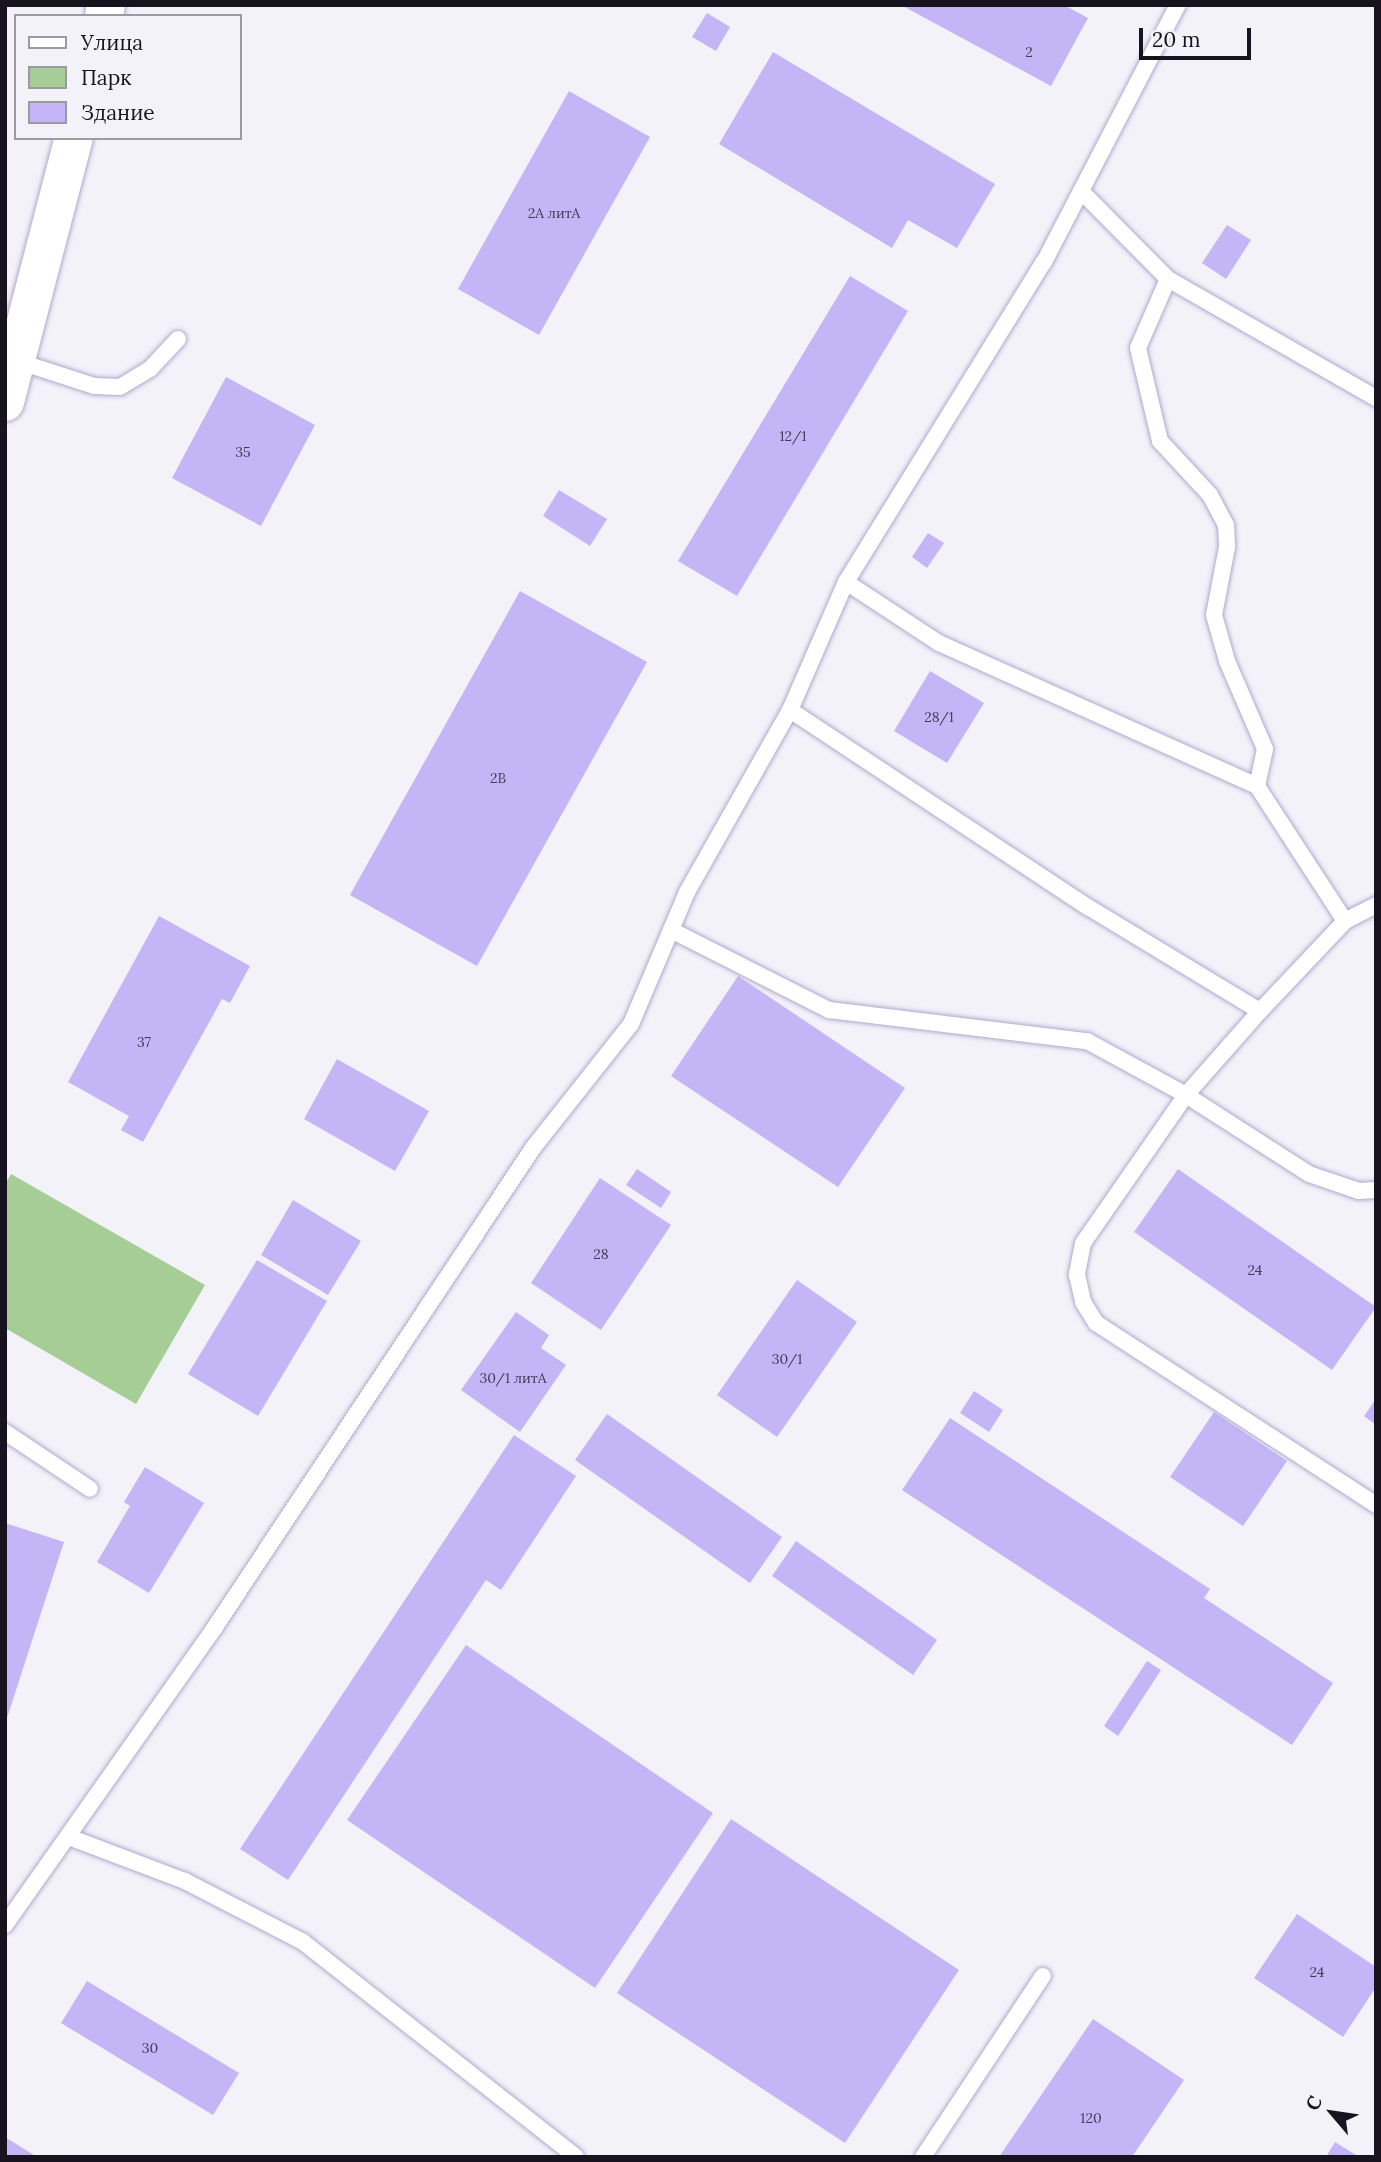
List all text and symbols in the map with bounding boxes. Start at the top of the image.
legend [14,14,242,140]
scale bar [1143,14,1255,58]
text: 20 m [1152,26,1201,53]
text: Улица [81,29,143,56]
house number: 2 [1025,44,1033,60]
text: Парк [81,64,131,91]
text: Здание [81,99,155,126]
house number: 2А литА [528,205,580,221]
house number: 12/1 [779,428,807,444]
house number: 35 [235,444,251,460]
house number: 28/1 [924,709,954,725]
house number: 2В [490,770,506,786]
house number: 37 [137,1034,151,1050]
house number: 28 [593,1246,609,1262]
house number: 24 [1248,1262,1262,1278]
house number: 30/1 [772,1351,802,1367]
house number: 30/1 литА [479,1370,547,1386]
house number: 24 [1310,1964,1324,1980]
house number: 30 [142,2040,158,2056]
north arrow [1297,2078,1367,2148]
text: С [1300,2091,1327,2114]
house number: 120 [1080,2110,1102,2126]

